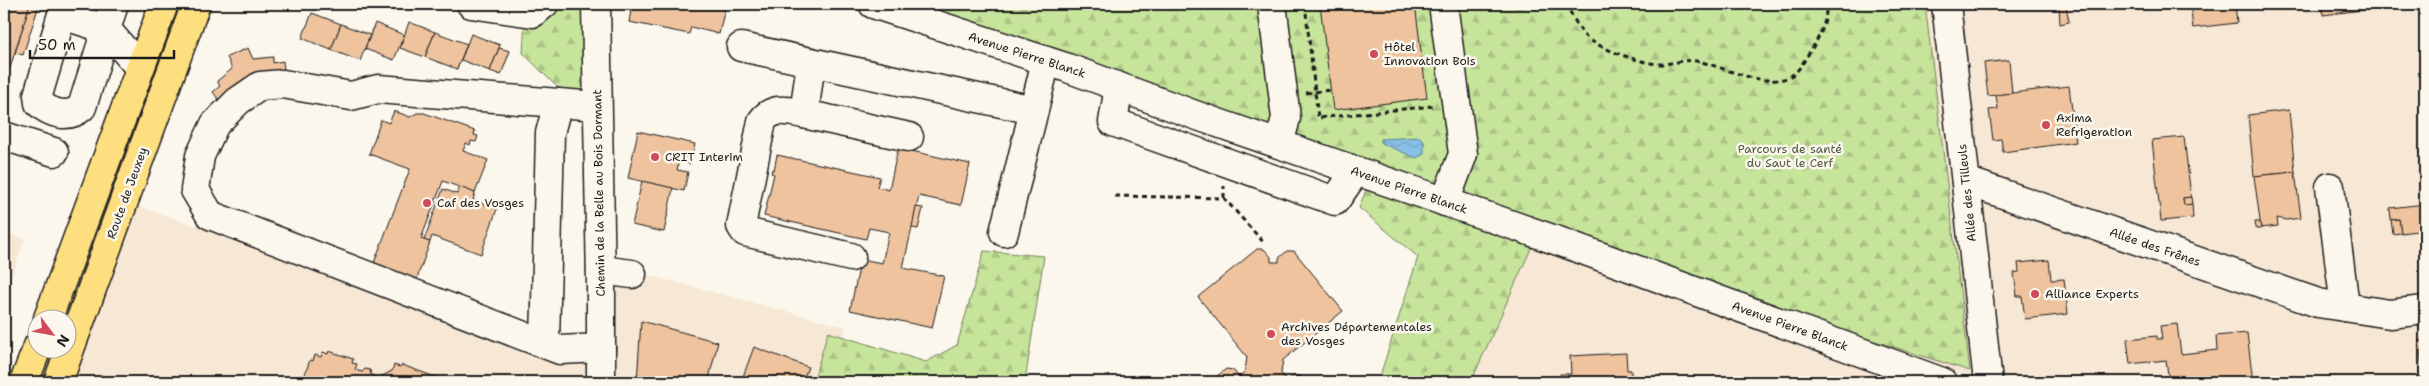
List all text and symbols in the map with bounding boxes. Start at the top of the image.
scale bar [30,28,174,60]
street label: Avenue Pierre Blanck [966,28,1088,82]
text: 50 m [38,35,76,55]
place label: Hôtel Innovation Bois [1384,39,1476,69]
marker: Hôtel Innovation Bois [1368,48,1380,60]
street label: Chemin de la Belle au Bois Dormant [589,89,609,297]
place label: Axima Refrigeration [2056,110,2132,140]
marker: Axima Refrigeration [2040,119,2052,131]
park label: Parcours de santé du Saut le Cerf [1738,141,1842,171]
street label: Allée des Tilleuls [1954,143,1980,243]
street label: Route de Jeuxey [103,145,151,241]
place label: CRIT Interim [665,149,743,165]
marker: CRIT Interim [649,151,661,163]
street label: Avenue Pierre Blanck [1348,162,1470,218]
place label: Caf des Vosges [437,195,524,211]
marker: Caf des Vosges [421,197,433,209]
street label: Allée des Frênes [2107,224,2203,270]
place label: Alliance Experts [2045,286,2139,302]
marker: Alliance Experts [2029,288,2041,300]
street label: Avenue Pierre Blanck [1730,298,1850,355]
north arrow [28,308,78,358]
place label: Archives Départementales des Vosges [1281,319,1432,349]
marker: Archives Départementales des Vosges [1265,328,1277,340]
text: N [52,331,74,350]

